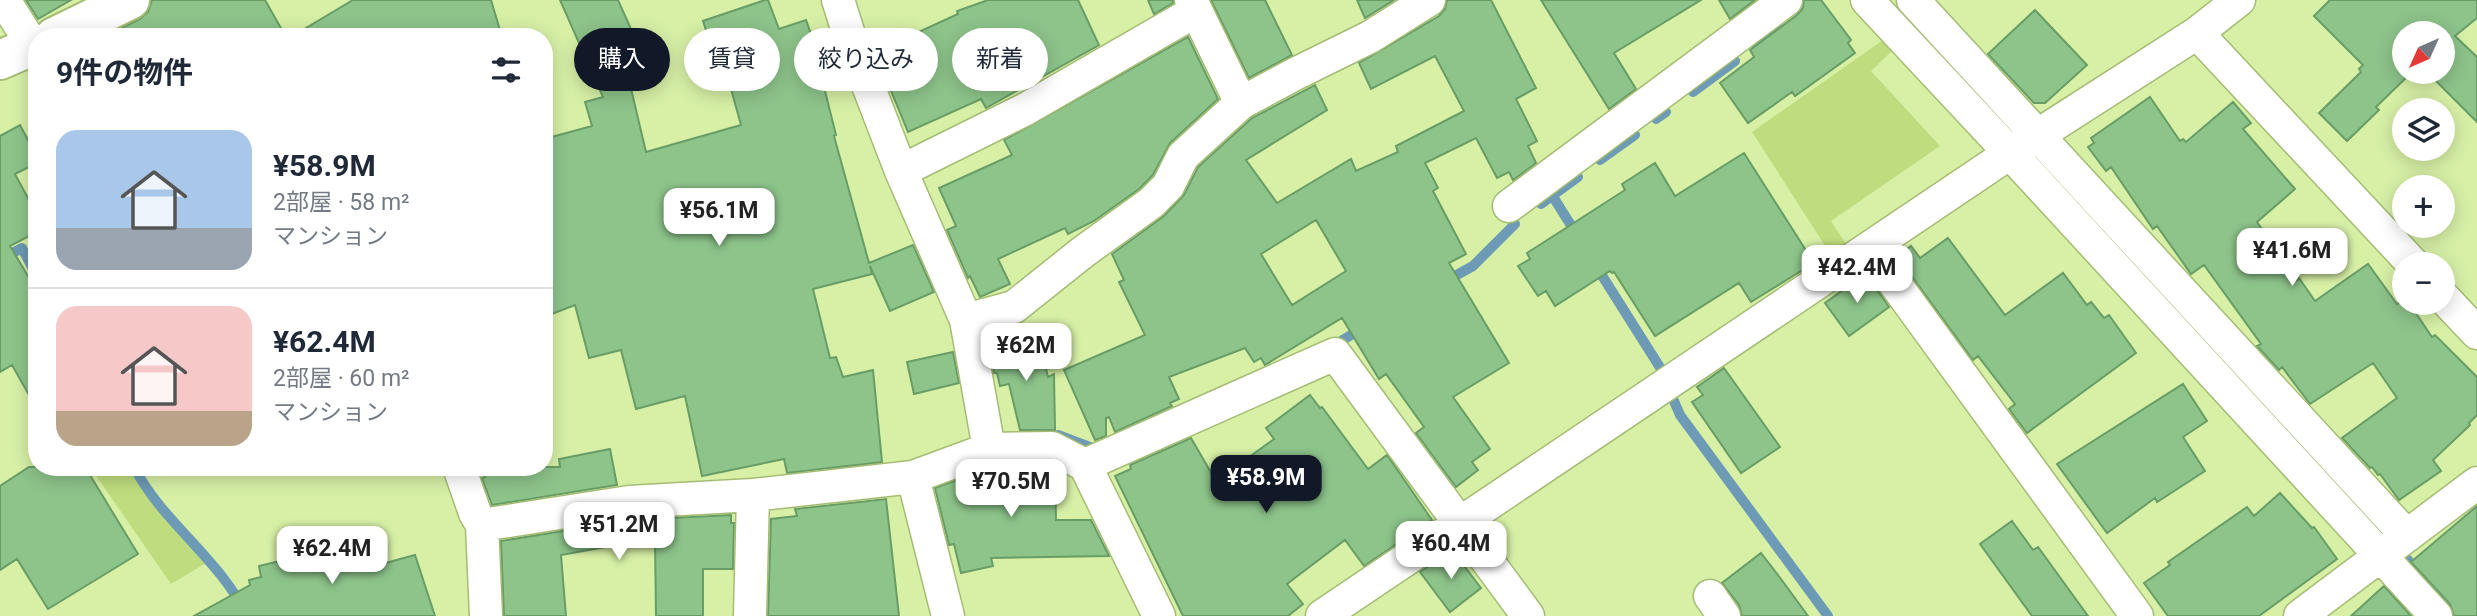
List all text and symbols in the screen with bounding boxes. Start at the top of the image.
north arrow [2392,21,2455,84]
map controls [2392,21,2455,315]
chip: 購入 [574,28,670,91]
chip: 賃貸 [684,28,780,91]
chip: 絞り込み [794,28,938,91]
chip: 新着 [952,28,1048,91]
icon: filters [487,51,525,89]
text: 9件の物件 [56,55,193,90]
button: layers [2392,98,2455,161]
text: ¥58.9M [273,148,376,183]
icon: home [112,158,196,242]
button: + [2392,175,2455,238]
pin: ¥56.1M [662,188,776,248]
text: 2部屋 · 58 m² [273,189,410,216]
text: ¥56.1M [680,197,758,224]
text: マンション [273,223,388,250]
pin: ¥41.6M [2235,229,2349,288]
text: ¥41.6M [2253,237,2331,264]
pin: ¥42.4M [1800,246,1914,305]
button: − [2392,252,2455,315]
text: ¥42.4M [1818,254,1896,281]
text: ¥62.4M [273,324,376,359]
pin: ¥62M [985,324,1067,383]
text: ¥62M [997,332,1055,359]
icon: home [112,334,196,418]
text: 2部屋 · 60 m² [273,365,410,392]
text: マンション [273,399,388,426]
pin: ¥58.9M [1209,456,1323,515]
pin: ¥70.5M [954,460,1068,519]
text: ¥58.9M [1227,464,1305,491]
text: ¥70.5M [972,468,1050,495]
pin: ¥51.2M [562,503,676,562]
text: ¥51.2M [580,511,658,538]
pin: ¥60.4M [1394,522,1508,581]
pin: ¥62.4M [275,526,389,586]
text: ¥60.4M [1412,530,1490,557]
text: ¥62.4M [293,535,371,562]

